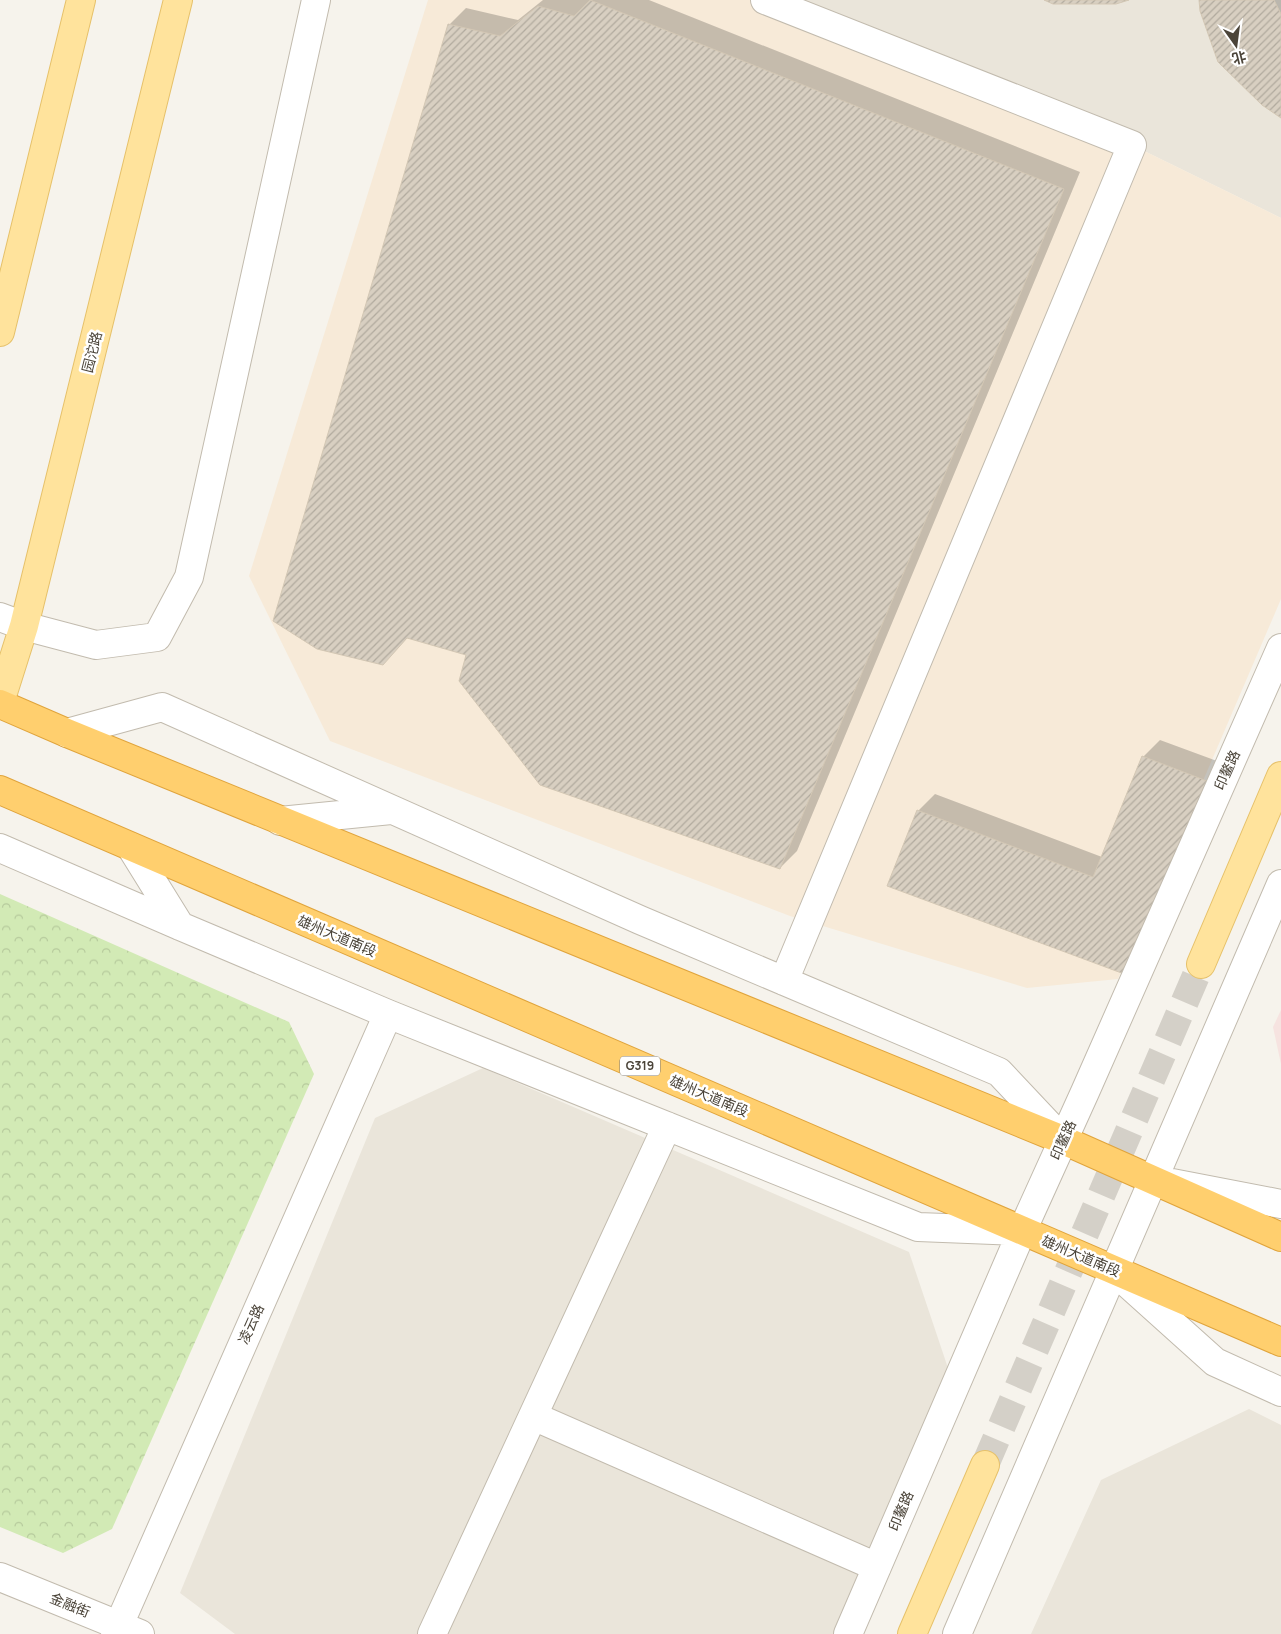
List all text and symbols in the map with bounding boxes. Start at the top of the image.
north arrow [1211,20,1261,70]
text: 北 [1230,47,1248,69]
street label: 园沱路 [77,329,106,375]
street label: 印鳌路 [1209,747,1244,793]
street label: 雄州大道南段 [295,910,380,961]
road number: G319 [620,1056,660,1076]
street label: 雄州大道南段 [667,1070,752,1121]
street label: 印鳌路 [1045,1117,1080,1163]
street label: 雄州大道南段 [1039,1230,1124,1281]
street label: 凌云路 [233,1301,268,1347]
street label: 印鳌路 [884,1488,917,1534]
street label: 金融街 [47,1588,93,1621]

